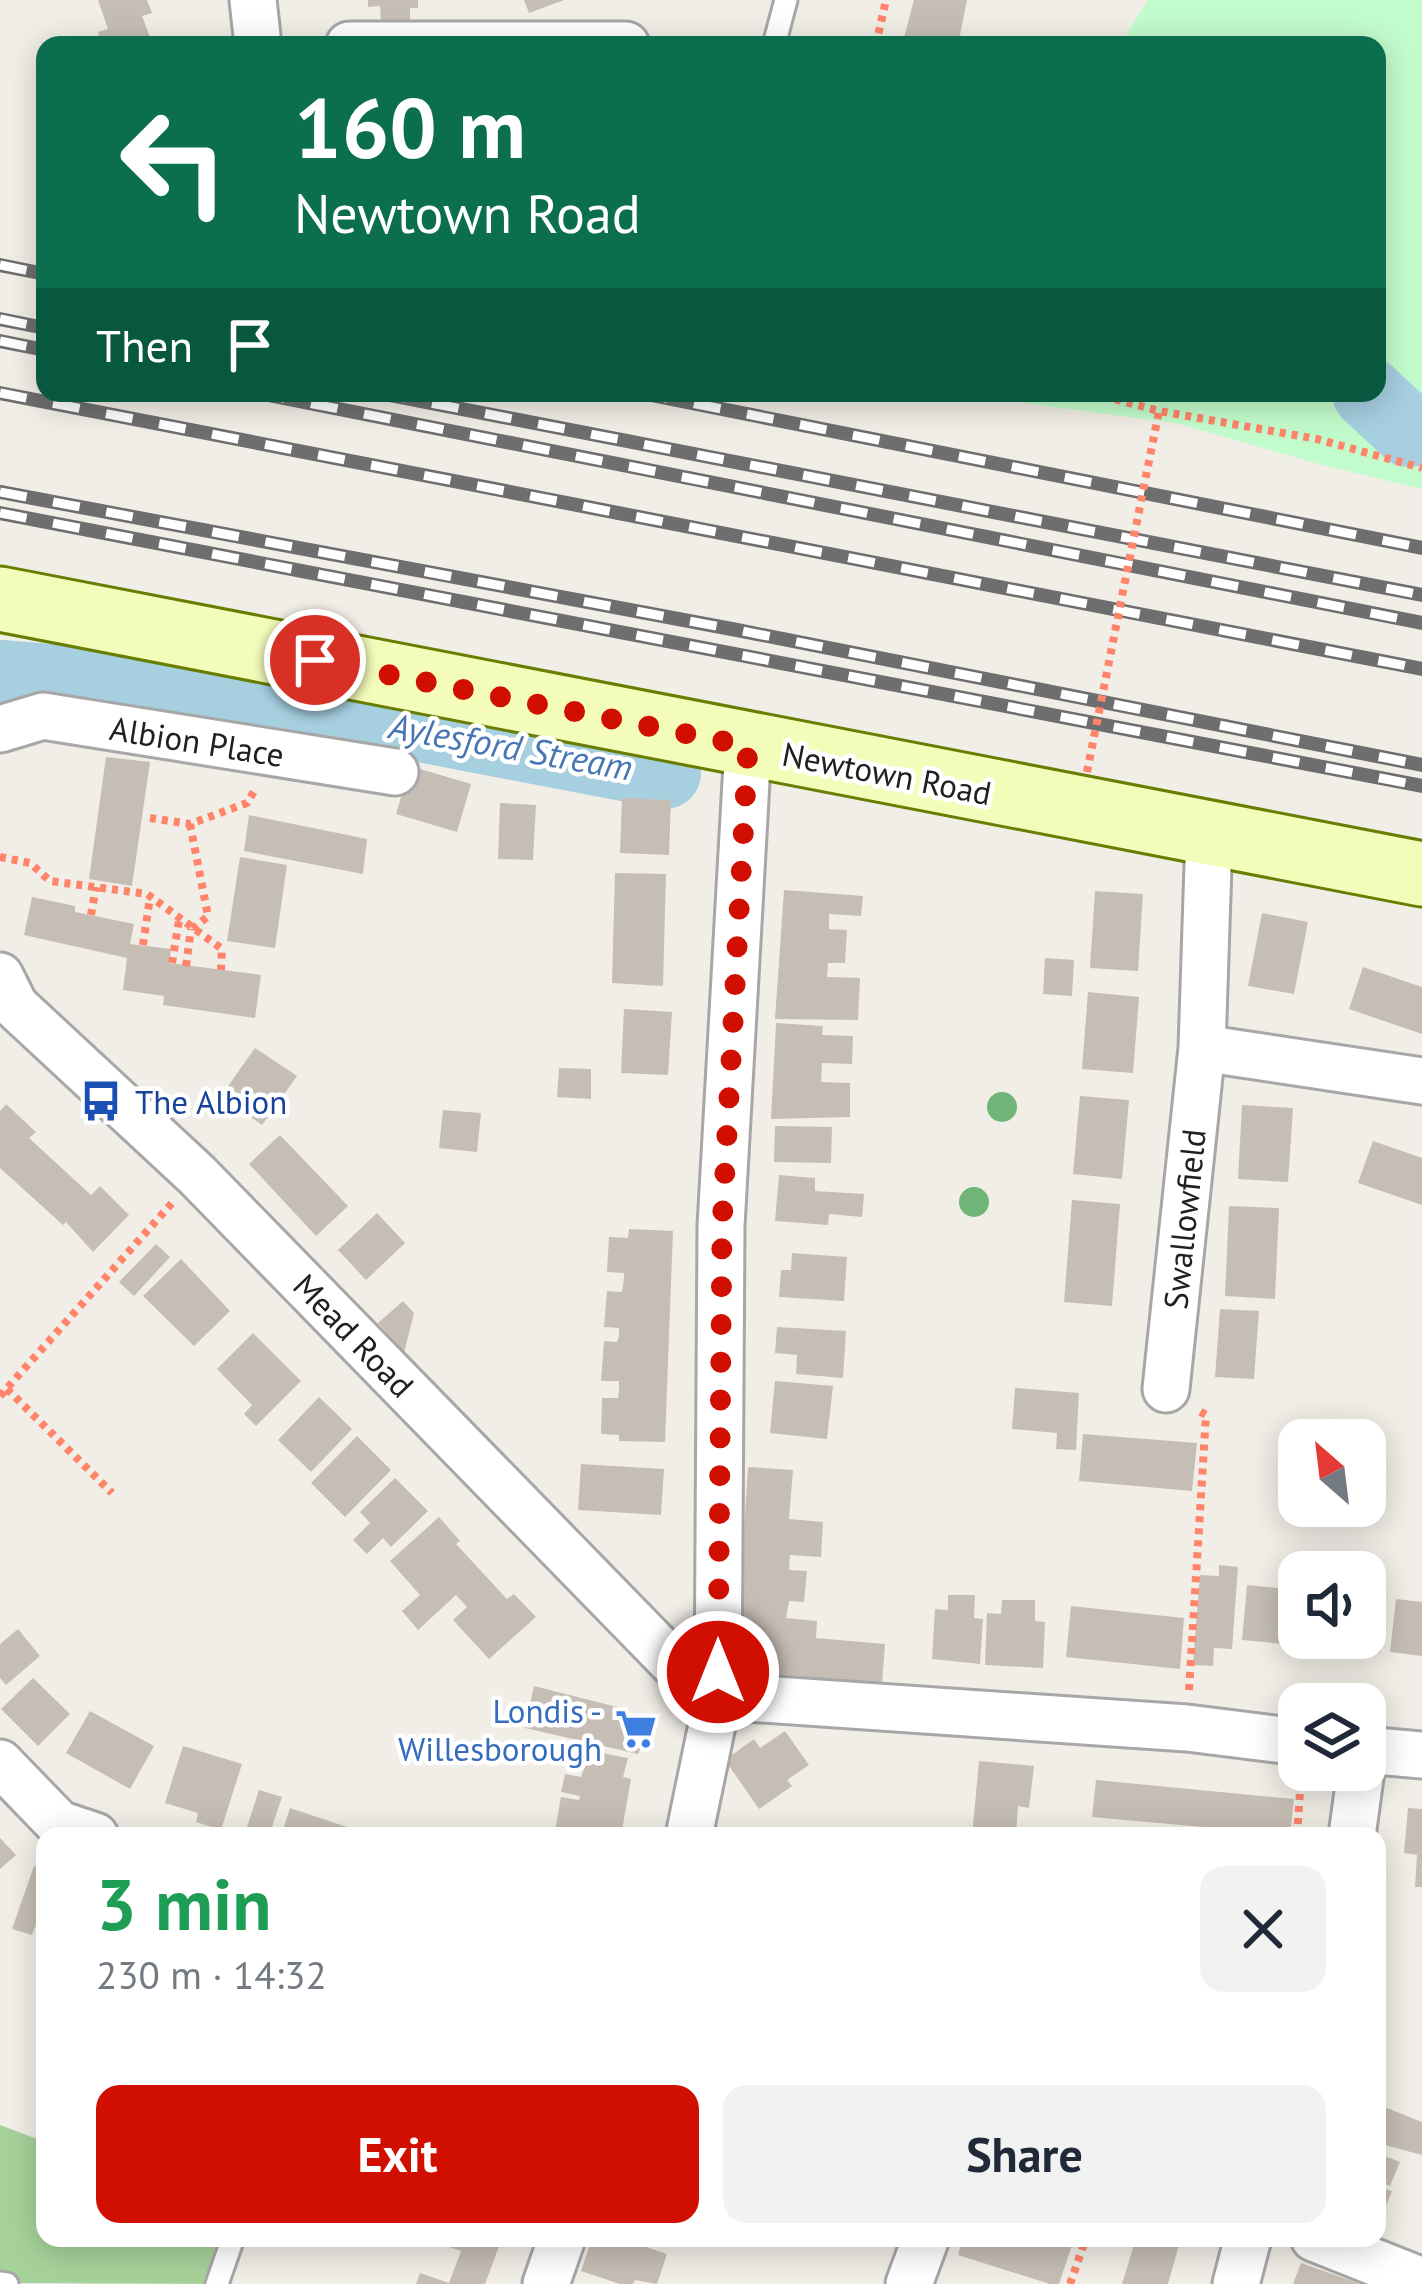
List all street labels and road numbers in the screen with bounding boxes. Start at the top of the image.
street label: Albion Place [107,706,287,776]
street label: Newtown Road [779,732,995,814]
street label: Swallowfield [1153,1127,1215,1311]
street label: Mead Road [284,1264,424,1406]

